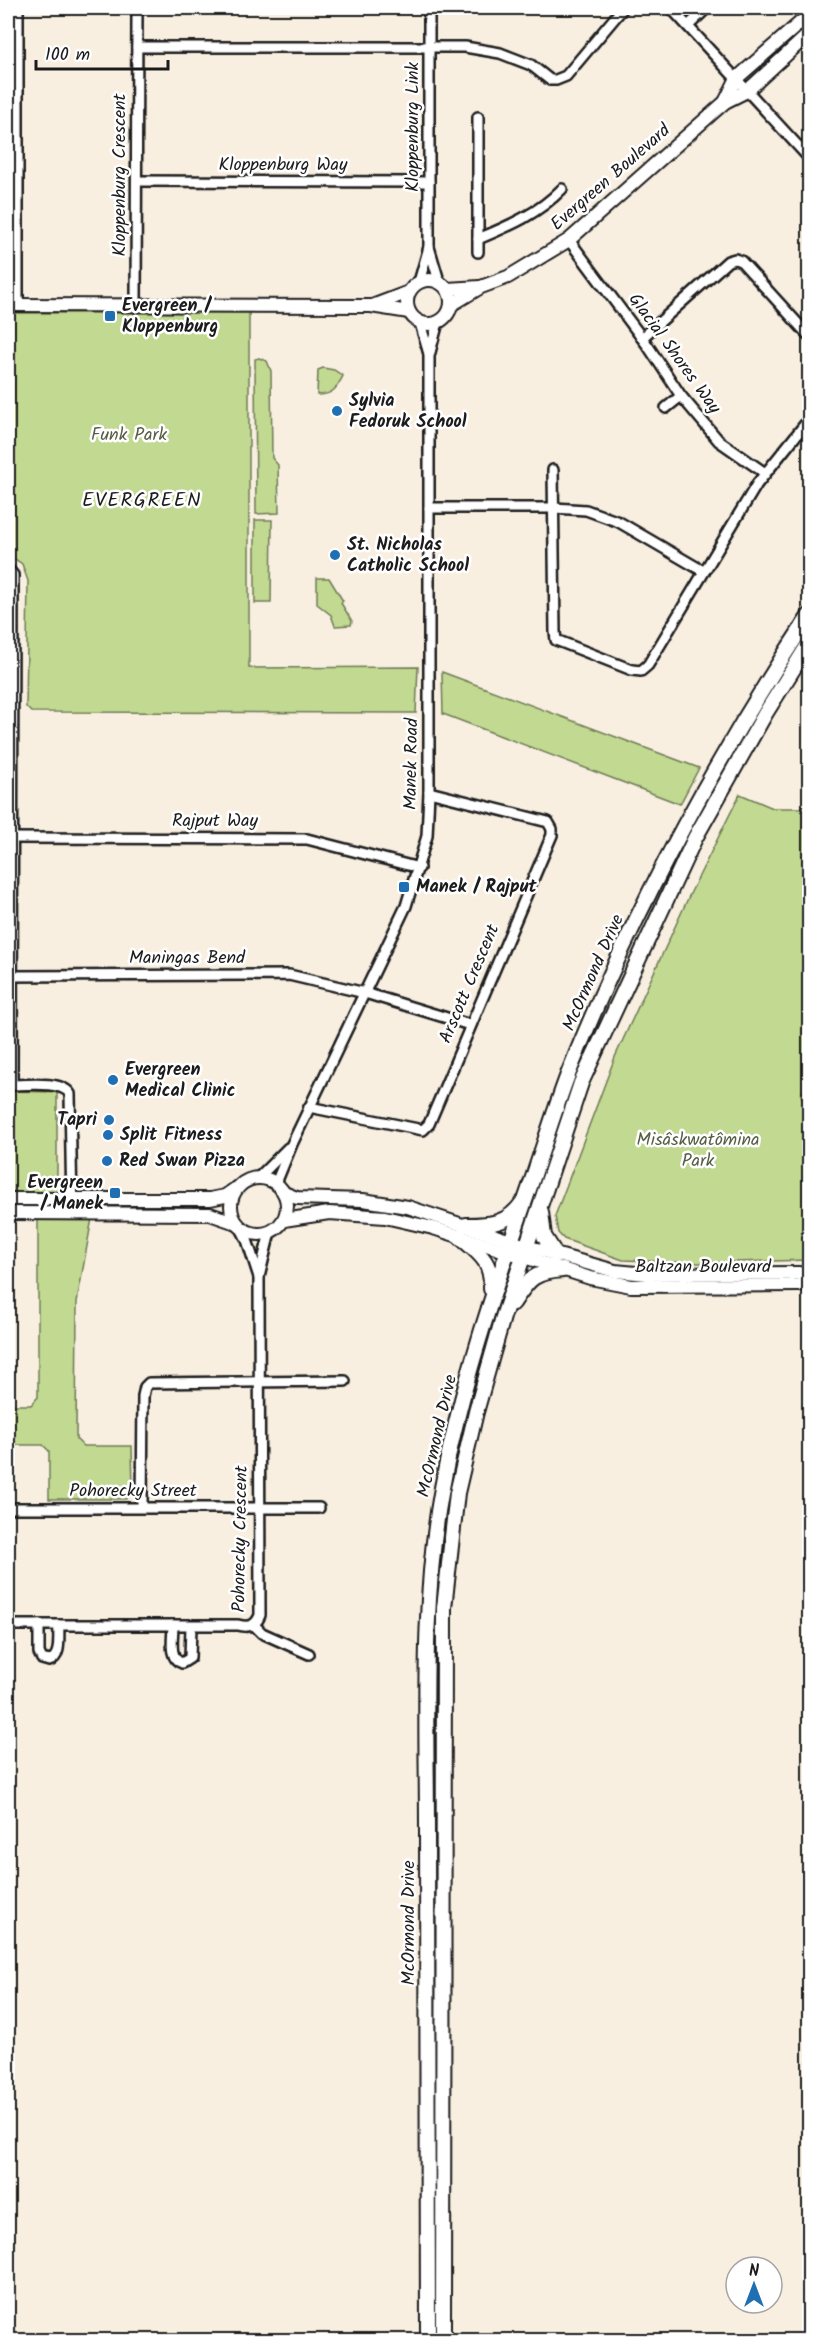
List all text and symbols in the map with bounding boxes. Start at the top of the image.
scale bar [36,33,168,71]
text: 100 m [45,41,90,70]
street label: Kloppenburg Link [399,61,428,192]
street label: Kloppenburg Crescent [106,92,135,257]
street label: Evergreen Boulevard [544,117,678,239]
street label: Kloppenburg Way [219,151,348,180]
street label: Glacial Shores Way [620,287,728,421]
place label: Evergreen / Kloppenburg [122,292,218,342]
marker: Evergreen / Kloppenburg [103,309,117,323]
place label: Sylvia Fedoruk School [349,387,467,437]
marker: Sylvia Fedoruk School [330,404,344,418]
park label: Funk Park [91,421,168,450]
district label: EVERGREEN [82,485,202,517]
place label: St. Nicholas Catholic School [347,531,469,581]
marker: St. Nicholas Catholic School [328,548,342,562]
street label: Manek Road [397,717,427,810]
street label: Rajput Way [172,807,259,836]
place label: Manek / Rajput [416,873,537,902]
marker: Manek / Rajput [397,880,411,894]
street label: McOrmond Drive [555,910,633,1036]
street label: Arscott Crescent [432,919,509,1048]
street label: Maningas Bend [129,944,246,973]
place label: Evergreen Medical Clinic [125,1056,236,1106]
marker: Evergreen Medical Clinic [106,1073,120,1087]
place label: Tapri [57,1106,97,1135]
marker: Tapri [102,1113,116,1127]
place label: Split Fitness [120,1121,223,1150]
park label: Misâskwatômina Park [636,1126,760,1176]
marker: Split Fitness [101,1128,115,1142]
place label: Red Swan Pizza [119,1147,245,1176]
marker: Red Swan Pizza [100,1154,114,1168]
place label: Evergreen / Manek [27,1169,104,1219]
marker: Evergreen / Manek [108,1186,122,1200]
street label: Baltzan Boulevard [635,1253,772,1282]
street label: McOrmond Drive [410,1372,466,1500]
street label: Pohorecky Crescent [225,1464,257,1613]
street label: Pohorecky Street [69,1477,198,1506]
street label: McOrmond Drive [395,1860,424,1986]
north arrow [724,2255,784,2315]
text: N [749,2259,759,2284]

